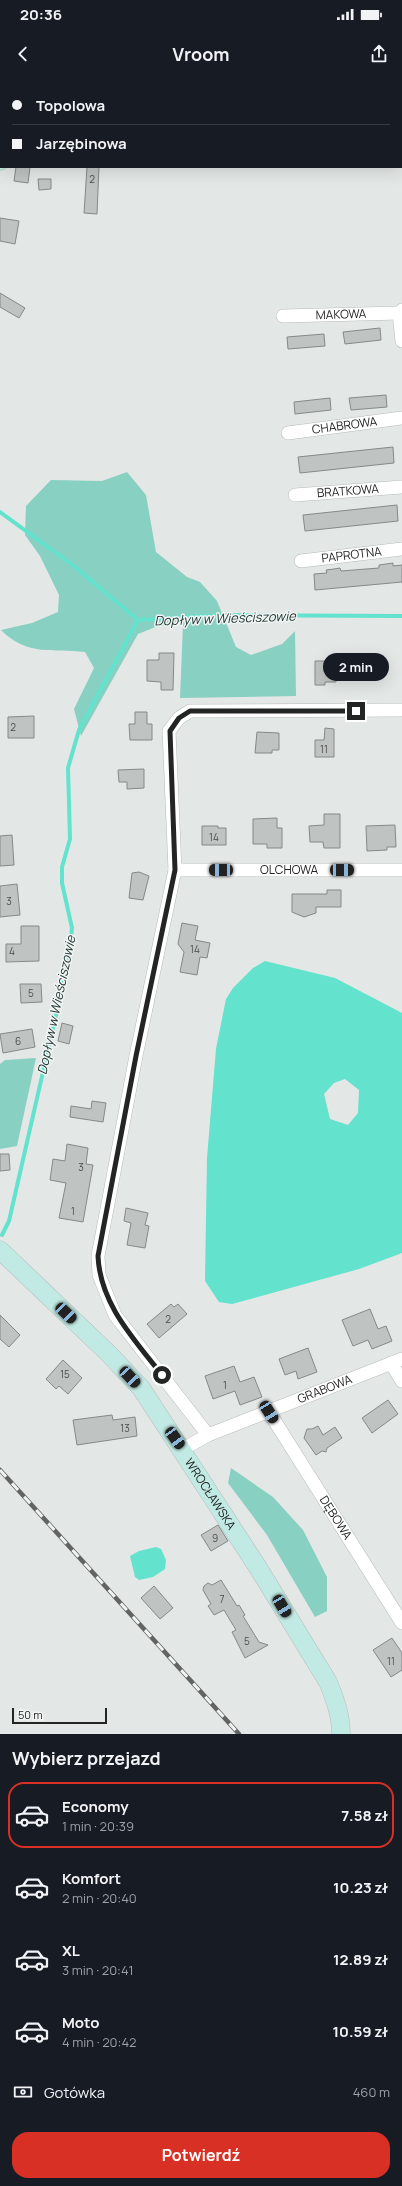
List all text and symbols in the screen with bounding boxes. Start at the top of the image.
text: 20:36 [20,4,62,25]
text: Vroom [173,42,229,66]
icon: back [12,43,34,65]
icon: share [368,43,390,65]
text: Topolowa [36,95,105,116]
text: Jarzębinowa [36,133,127,154]
house number: 2 [89,172,95,186]
street label: MAKOWA [315,305,367,323]
street label: CHABROWA [311,412,379,438]
street label: BRATKOWA [316,480,380,501]
street label: PAPROTNA [321,542,383,566]
water label: Dopływ w Wieściszowie [154,606,297,629]
callout: 2 min [323,653,389,681]
text: 2 min [339,658,373,676]
route end [347,702,365,720]
house number: 2 [10,720,16,734]
house number: 11 [320,742,328,756]
house number: 14 [209,830,219,844]
street label: OLCHOWA [260,861,318,878]
car [209,864,233,876]
car [330,864,354,876]
house number: 3 [6,894,12,908]
water label: Dopływ w Wieściszowie [32,932,80,1076]
house number: 14 [190,942,200,956]
house number: 4 [9,944,15,958]
house number: 5 [28,986,34,1000]
house number: 6 [15,1034,21,1048]
house number: 3 [78,1160,84,1174]
house number: 1 [71,1204,75,1218]
car [53,1300,79,1326]
house number: 2 [165,1312,171,1326]
car [117,1364,143,1390]
route start [153,1366,171,1384]
house number: 15 [60,1367,70,1381]
street label: GRABOWA [295,1370,355,1407]
house number: 1 [223,1378,227,1392]
car [258,1399,280,1425]
house number: 13 [120,1421,130,1435]
car [163,1425,187,1451]
street label: WROCŁAWSKA [181,1455,240,1533]
street label: DĘBOWA [316,1492,356,1543]
house number: 9 [212,1531,218,1545]
house number: 7 [219,1592,225,1606]
car [271,1593,293,1619]
house number: 5 [244,1634,250,1648]
house number: 11 [387,1654,395,1668]
scale bar [12,1706,107,1725]
text: 50 m [18,1707,43,1722]
text: Wybierz przejazd [12,1746,161,1770]
text: Economy [62,1796,129,1817]
icon: car [14,1797,50,1833]
text: 7.58 zł [341,1805,388,1826]
text: 1 min · 20:39 [62,1817,134,1835]
text: Komfort [62,1868,121,1889]
icon: car [14,1869,50,1905]
text: 10.23 zł [333,1877,388,1898]
text: 2 min · 20:40 [62,1889,137,1907]
text: XL [62,1940,80,1961]
icon: car [14,1941,50,1977]
text: 12.89 zł [333,1949,388,1970]
text: 3 min · 20:41 [62,1961,134,1979]
text: Moto [62,2012,99,2033]
icon: car [14,2013,50,2049]
text: 10.59 zł [333,2021,388,2042]
text: 4 min · 20:42 [62,2033,137,2051]
icon: cash [12,2081,34,2103]
text: Gotówka [44,2082,105,2103]
text: 460 m [353,2083,390,2101]
button: Potwierdź [12,2132,390,2178]

